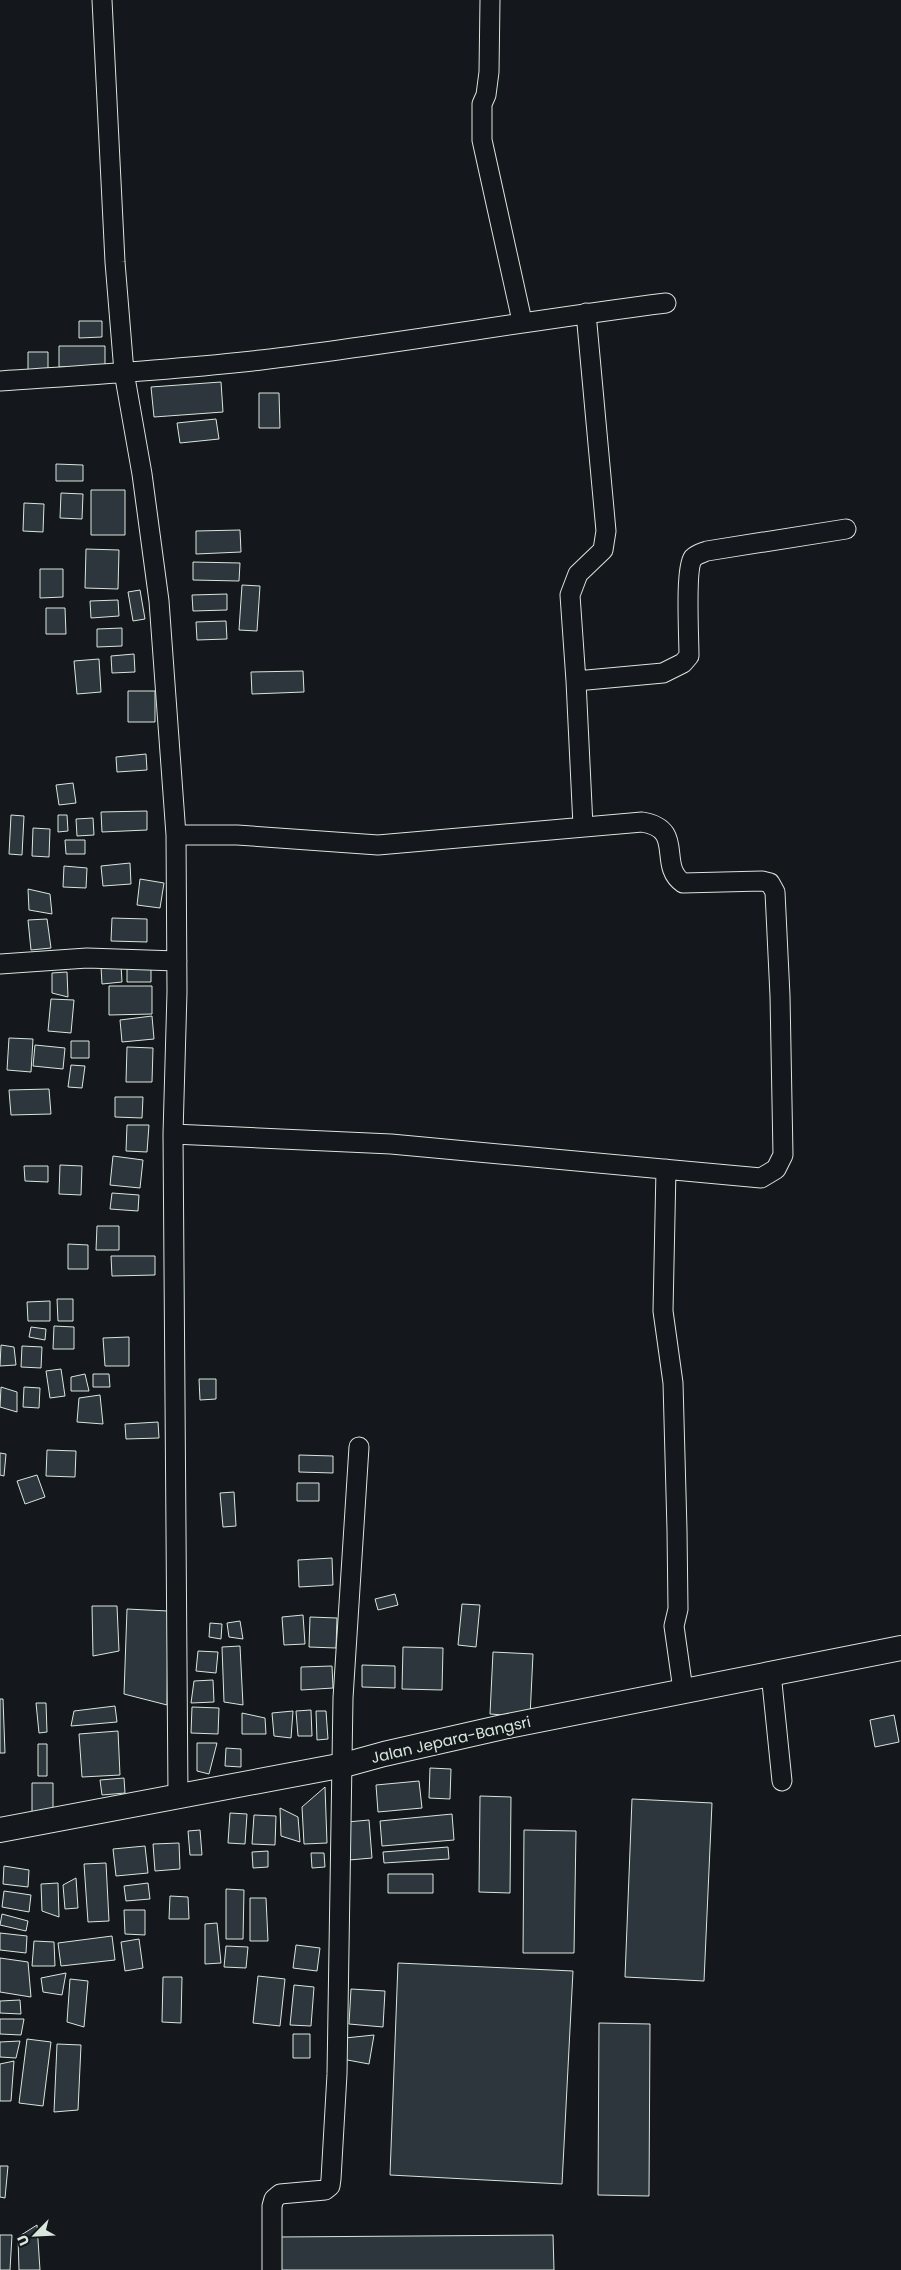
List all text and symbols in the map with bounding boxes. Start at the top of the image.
street label: Jalan Jepara-Bangsri [369,1711,533,1768]
north arrow [10,2210,60,2260]
text: U [12,2232,34,2249]

